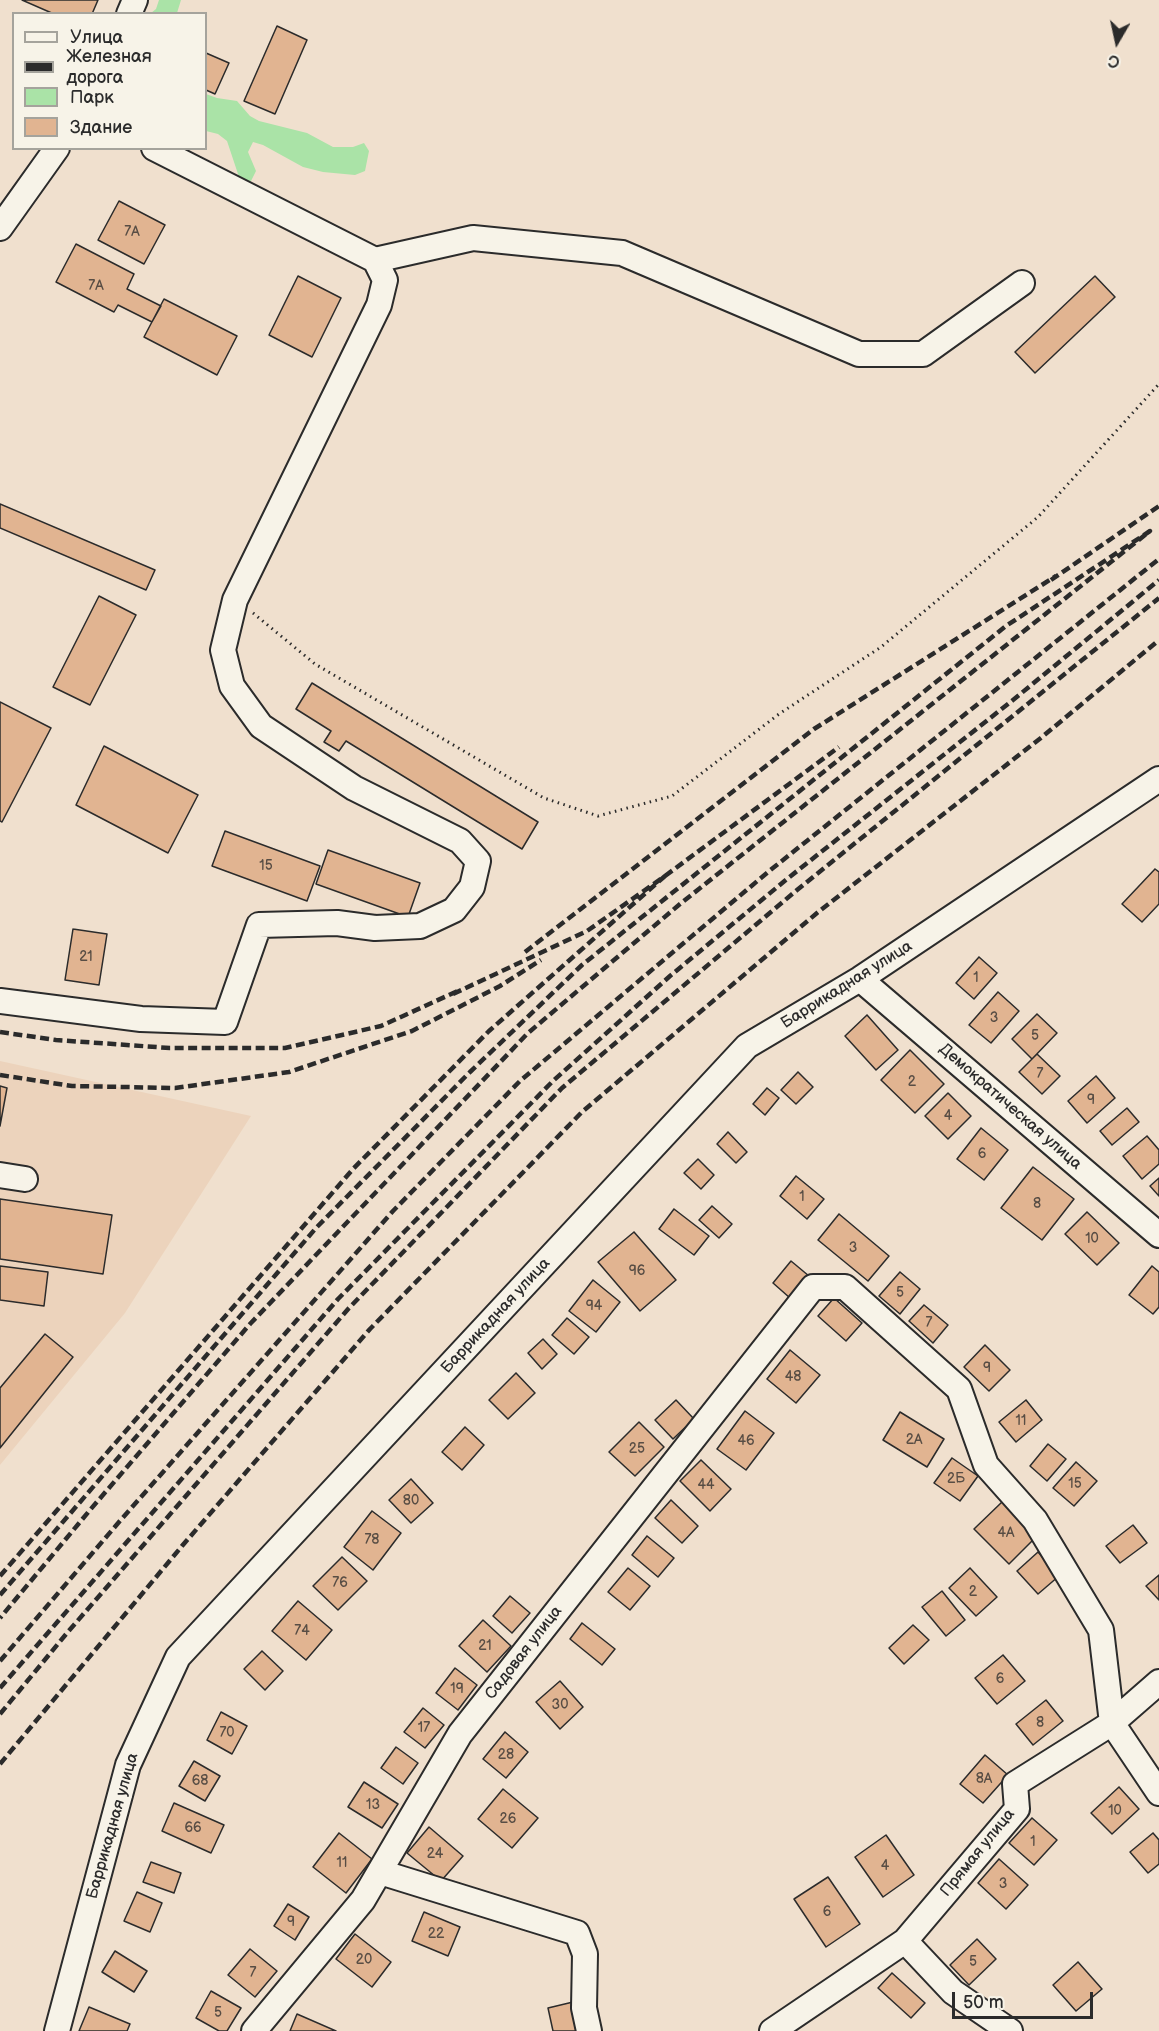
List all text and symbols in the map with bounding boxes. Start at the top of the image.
legend [12,12,207,150]
north arrow [1087,12,1147,72]
text: Улица [70,27,123,48]
text: Железная дорога [66,46,152,88]
text: С [1107,50,1121,71]
text: Парк [70,87,114,108]
text: Здание [70,117,132,138]
house number: 7А [124,224,140,240]
house number: 7А [88,278,104,294]
house number: 15 [259,858,273,874]
street label: Баррикадная улица [778,937,916,1033]
house number: 21 [79,949,93,965]
house number: 1 [973,970,979,986]
house number: 3 [990,1010,998,1026]
house number: 5 [1031,1028,1039,1044]
street label: Демократическая улица [935,1040,1085,1174]
house number: 7 [1037,1066,1043,1082]
house number: 2 [908,1074,916,1090]
house number: 9 [1087,1092,1095,1108]
house number: 4 [944,1108,952,1124]
house number: 6 [978,1146,986,1162]
house number: 1 [799,1189,805,1205]
house number: 8 [1033,1196,1041,1212]
house number: 10 [1085,1231,1099,1247]
house number: 3 [849,1240,857,1256]
street label: Баррикадная улица [438,1254,554,1378]
house number: 96 [629,1263,645,1279]
house number: 5 [896,1285,904,1301]
house number: 94 [586,1298,602,1314]
house number: 7 [926,1315,932,1331]
house number: 9 [983,1360,991,1376]
house number: 48 [785,1369,801,1385]
house number: 11 [1016,1413,1026,1429]
house number: 2А [906,1432,922,1448]
house number: 46 [737,1433,755,1449]
house number: 25 [629,1441,645,1457]
house number: 2Б [947,1471,965,1487]
house number: 15 [1068,1476,1082,1492]
house number: 44 [697,1477,715,1493]
house number: 80 [403,1493,419,1509]
house number: 4А [997,1525,1015,1541]
house number: 78 [364,1532,380,1548]
house number: 76 [332,1575,348,1591]
house number: 2 [969,1584,977,1600]
street label: Садовая улица [481,1602,567,1704]
house number: 74 [294,1623,310,1639]
house number: 21 [478,1638,492,1654]
house number: 6 [996,1671,1004,1687]
house number: 19 [450,1681,464,1697]
house number: 30 [552,1697,568,1713]
house number: 8 [1036,1715,1044,1731]
house number: 17 [418,1720,430,1736]
house number: 70 [219,1725,235,1741]
house number: 28 [498,1747,514,1763]
street label: Баррикадная улица [83,1751,143,1901]
house number: 8А [976,1771,992,1787]
house number: 68 [192,1773,208,1789]
house number: 13 [366,1797,380,1813]
house number: 10 [1108,1803,1122,1819]
street label: Прямая улица [937,1805,1019,1901]
house number: 26 [500,1811,516,1827]
house number: 66 [184,1820,202,1836]
house number: 1 [1030,1834,1036,1850]
house number: 24 [427,1846,443,1862]
house number: 11 [337,1855,347,1871]
house number: 4 [881,1858,889,1874]
house number: 3 [999,1876,1007,1892]
house number: 6 [823,1904,831,1920]
house number: 9 [287,1914,295,1930]
house number: 22 [428,1926,444,1942]
house number: 20 [356,1952,372,1968]
house number: 5 [969,1954,977,1970]
house number: 7 [250,1965,256,1981]
scale bar [955,1980,1096,2018]
text: 50 m [963,1992,1004,2013]
house number: 5 [214,2005,222,2021]

